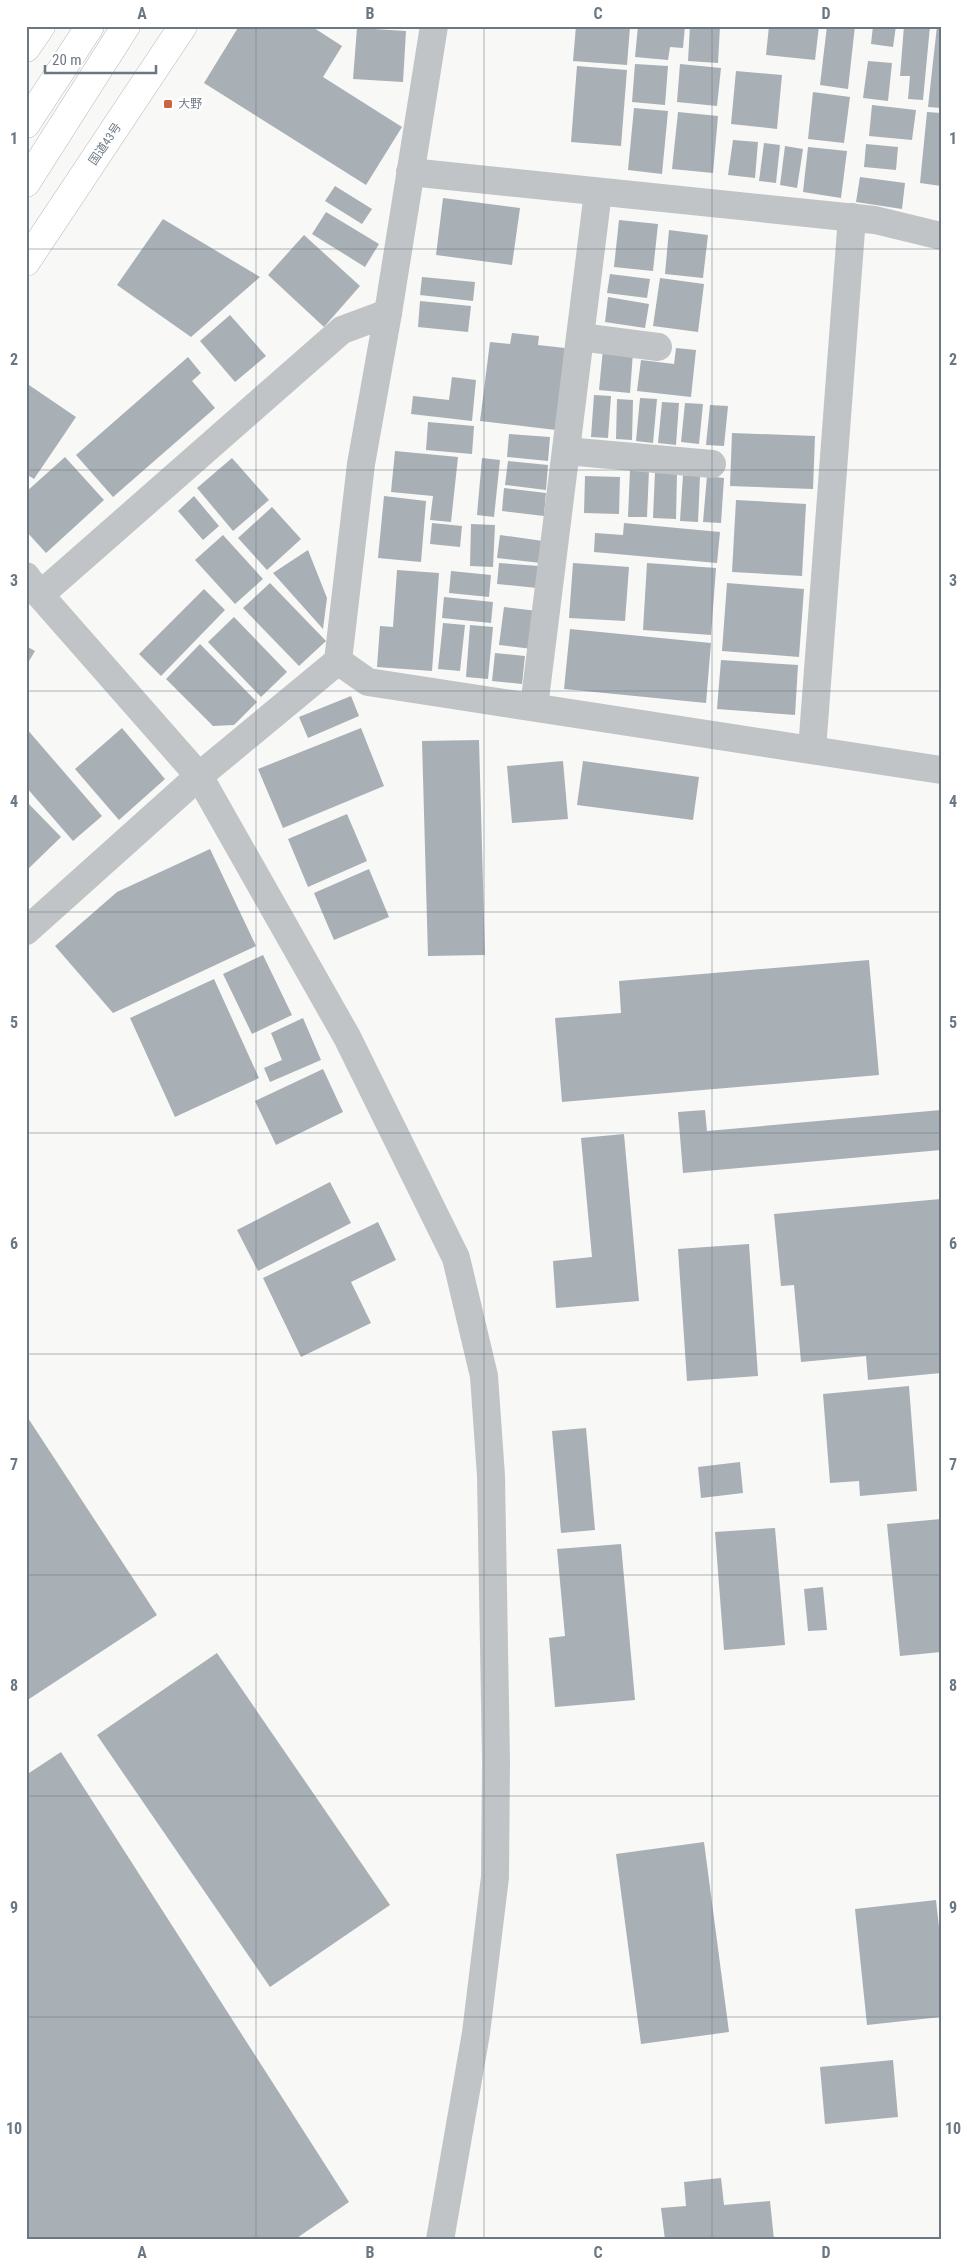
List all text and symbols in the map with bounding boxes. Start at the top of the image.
text: A [137,4,147,23]
text: B [366,4,375,23]
text: C [593,4,603,23]
text: D [821,4,831,23]
scale bar [45,42,156,74]
text: 20 m [52,51,82,69]
place label: 大野 [178,97,202,111]
marker: 大野 [162,98,174,110]
street label: 国道43号 [86,120,124,168]
text: 1 [10,129,18,148]
text: 1 [949,129,957,148]
text: 2 [10,350,18,369]
text: 2 [949,350,957,369]
text: 3 [10,571,18,590]
text: 3 [949,571,957,590]
text: 4 [10,792,18,811]
text: 4 [949,792,957,811]
text: 5 [10,1013,18,1032]
text: 5 [949,1013,957,1032]
text: 6 [10,1234,18,1253]
text: 6 [949,1234,957,1253]
text: 7 [10,1455,18,1474]
text: 7 [949,1455,957,1474]
text: 8 [10,1676,18,1695]
text: 8 [949,1676,957,1695]
text: 9 [10,1898,18,1917]
text: 9 [949,1898,957,1917]
text: 10 [6,2119,22,2138]
text: 10 [945,2119,961,2138]
text: A [137,2243,147,2262]
text: B [366,2243,375,2262]
text: C [593,2243,603,2262]
text: D [821,2243,831,2262]

